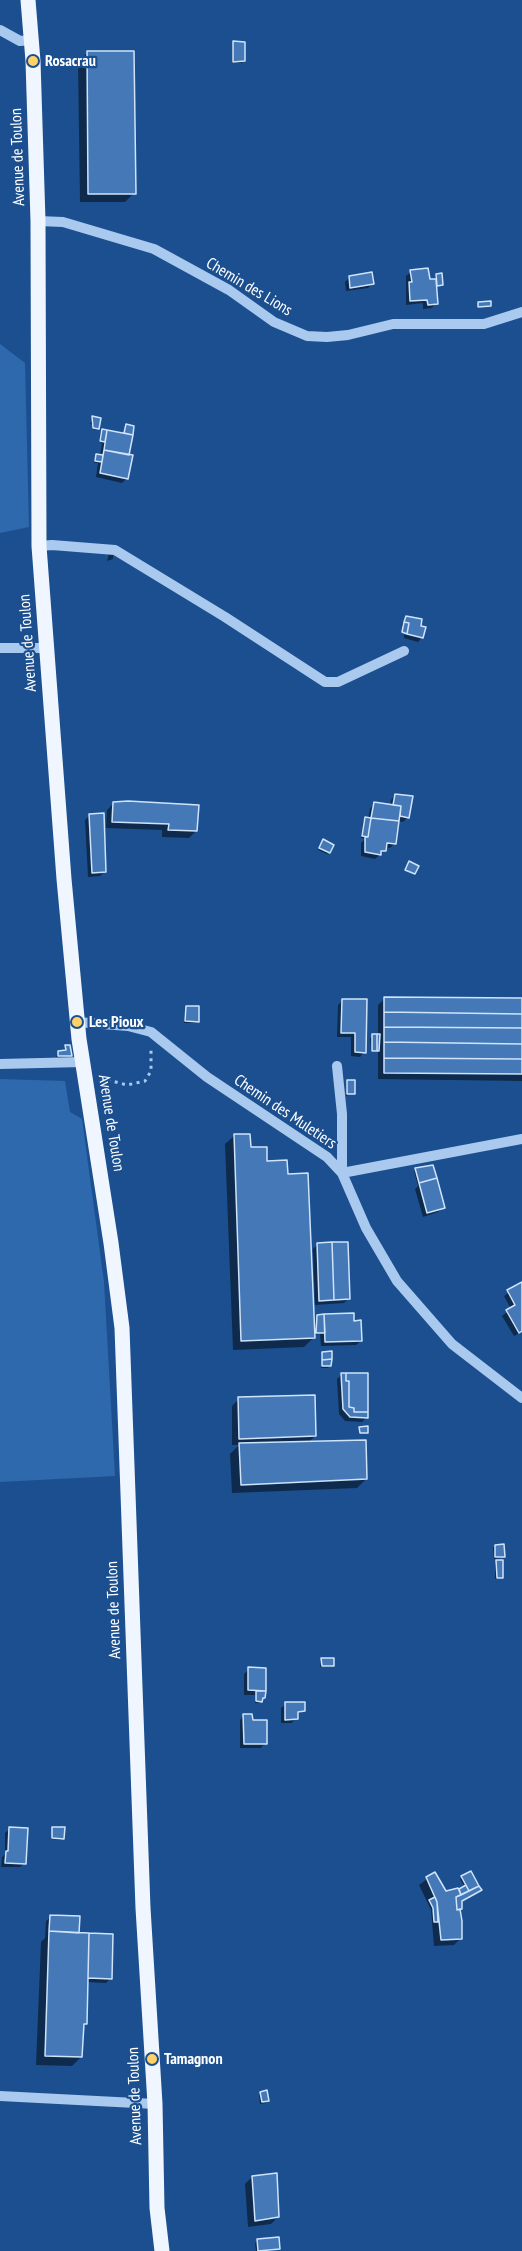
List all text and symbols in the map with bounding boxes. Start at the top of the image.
place label: Rosacrau [45,51,96,71]
marker: Rosacrau [26,54,40,68]
street label: Avenue de Toulon [7,108,29,206]
street label: Chemin des Lions [202,254,296,320]
street label: Avenue de Toulon [15,594,41,692]
place label: Les Pioux [89,1012,144,1032]
marker: Les Pioux [70,1015,84,1029]
street label: Chemin des Muletiers [230,1071,340,1153]
street label: Avenue de Toulon [94,1073,128,1173]
street label: Avenue de Toulon [103,1561,125,1659]
street label: Avenue de Toulon [124,2047,146,2145]
place label: Tamagnon [164,2049,223,2069]
marker: Tamagnon [145,2052,159,2066]

